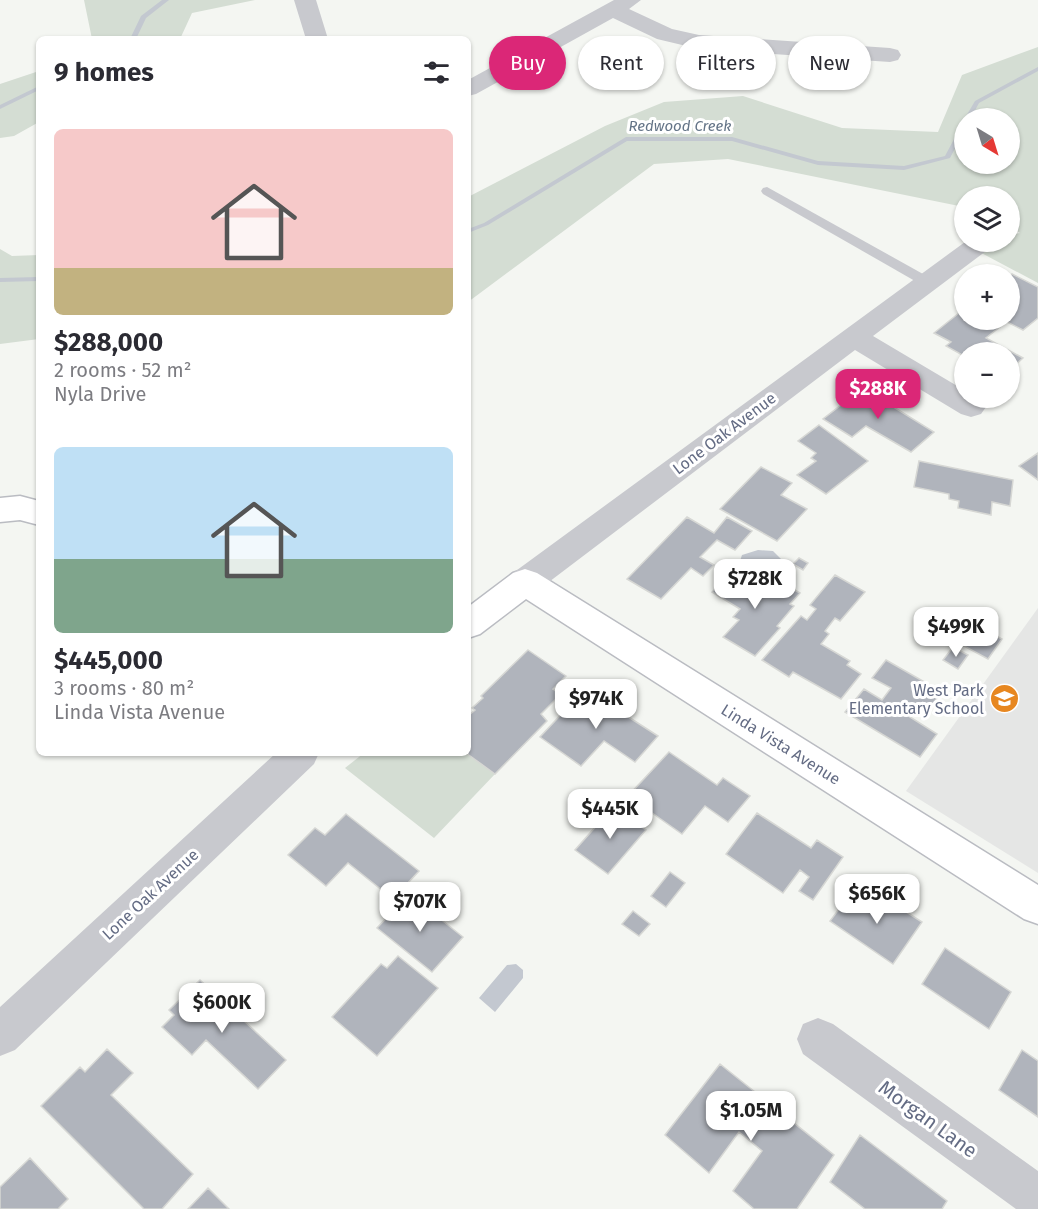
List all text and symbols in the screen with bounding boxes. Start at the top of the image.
chip: Buy [489,36,566,90]
chip: Rent [578,36,664,90]
chip: Filters [676,36,776,90]
chip: New [788,36,871,90]
icon: filters [420,56,453,89]
text: 9 homes [54,57,154,88]
north arrow [954,108,1020,174]
map controls [954,108,1020,408]
water label: Redwood Creek [629,117,731,135]
icon: home [200,168,308,276]
button: layers [954,186,1020,252]
button: + [954,264,1020,330]
text: $288,000 [54,327,163,358]
button: − [954,342,1020,408]
text: 2 rooms · 52 m² [54,358,192,382]
pin: $288K [836,369,920,420]
text: $288K [849,376,907,400]
text: Nyla Drive [54,382,146,406]
street label: Lone Oak Avenue [669,388,780,478]
icon: home [200,486,308,594]
pin: $728K [713,559,797,610]
text: $728K [728,566,782,590]
pin: $499K [914,607,998,658]
text: $499K [928,614,984,638]
text: $445,000 [54,645,163,676]
text: 3 rooms · 80 m² [54,676,194,700]
pin: $974K [554,679,638,730]
place label: West Park Elementary School [849,681,985,718]
school or university icon: West Park Elementary School [989,683,1021,715]
text: $974K [569,686,623,710]
text: Linda Vista Avenue [54,700,225,724]
street label: Linda Vista Avenue [718,700,844,789]
pin: $445K [568,789,652,840]
text: $445K [582,796,638,820]
street label: Lone Oak Avenue [98,845,202,944]
pin: $656K [835,874,919,925]
text: $656K [849,881,905,905]
pin: $707K [378,882,462,933]
text: $707K [393,889,447,913]
pin: $600K [180,983,264,1034]
text: $600K [193,990,251,1014]
street label: Morgan Lane [874,1075,982,1163]
pin: $1.05M [702,1091,800,1142]
text: $1.05M [720,1098,782,1122]

